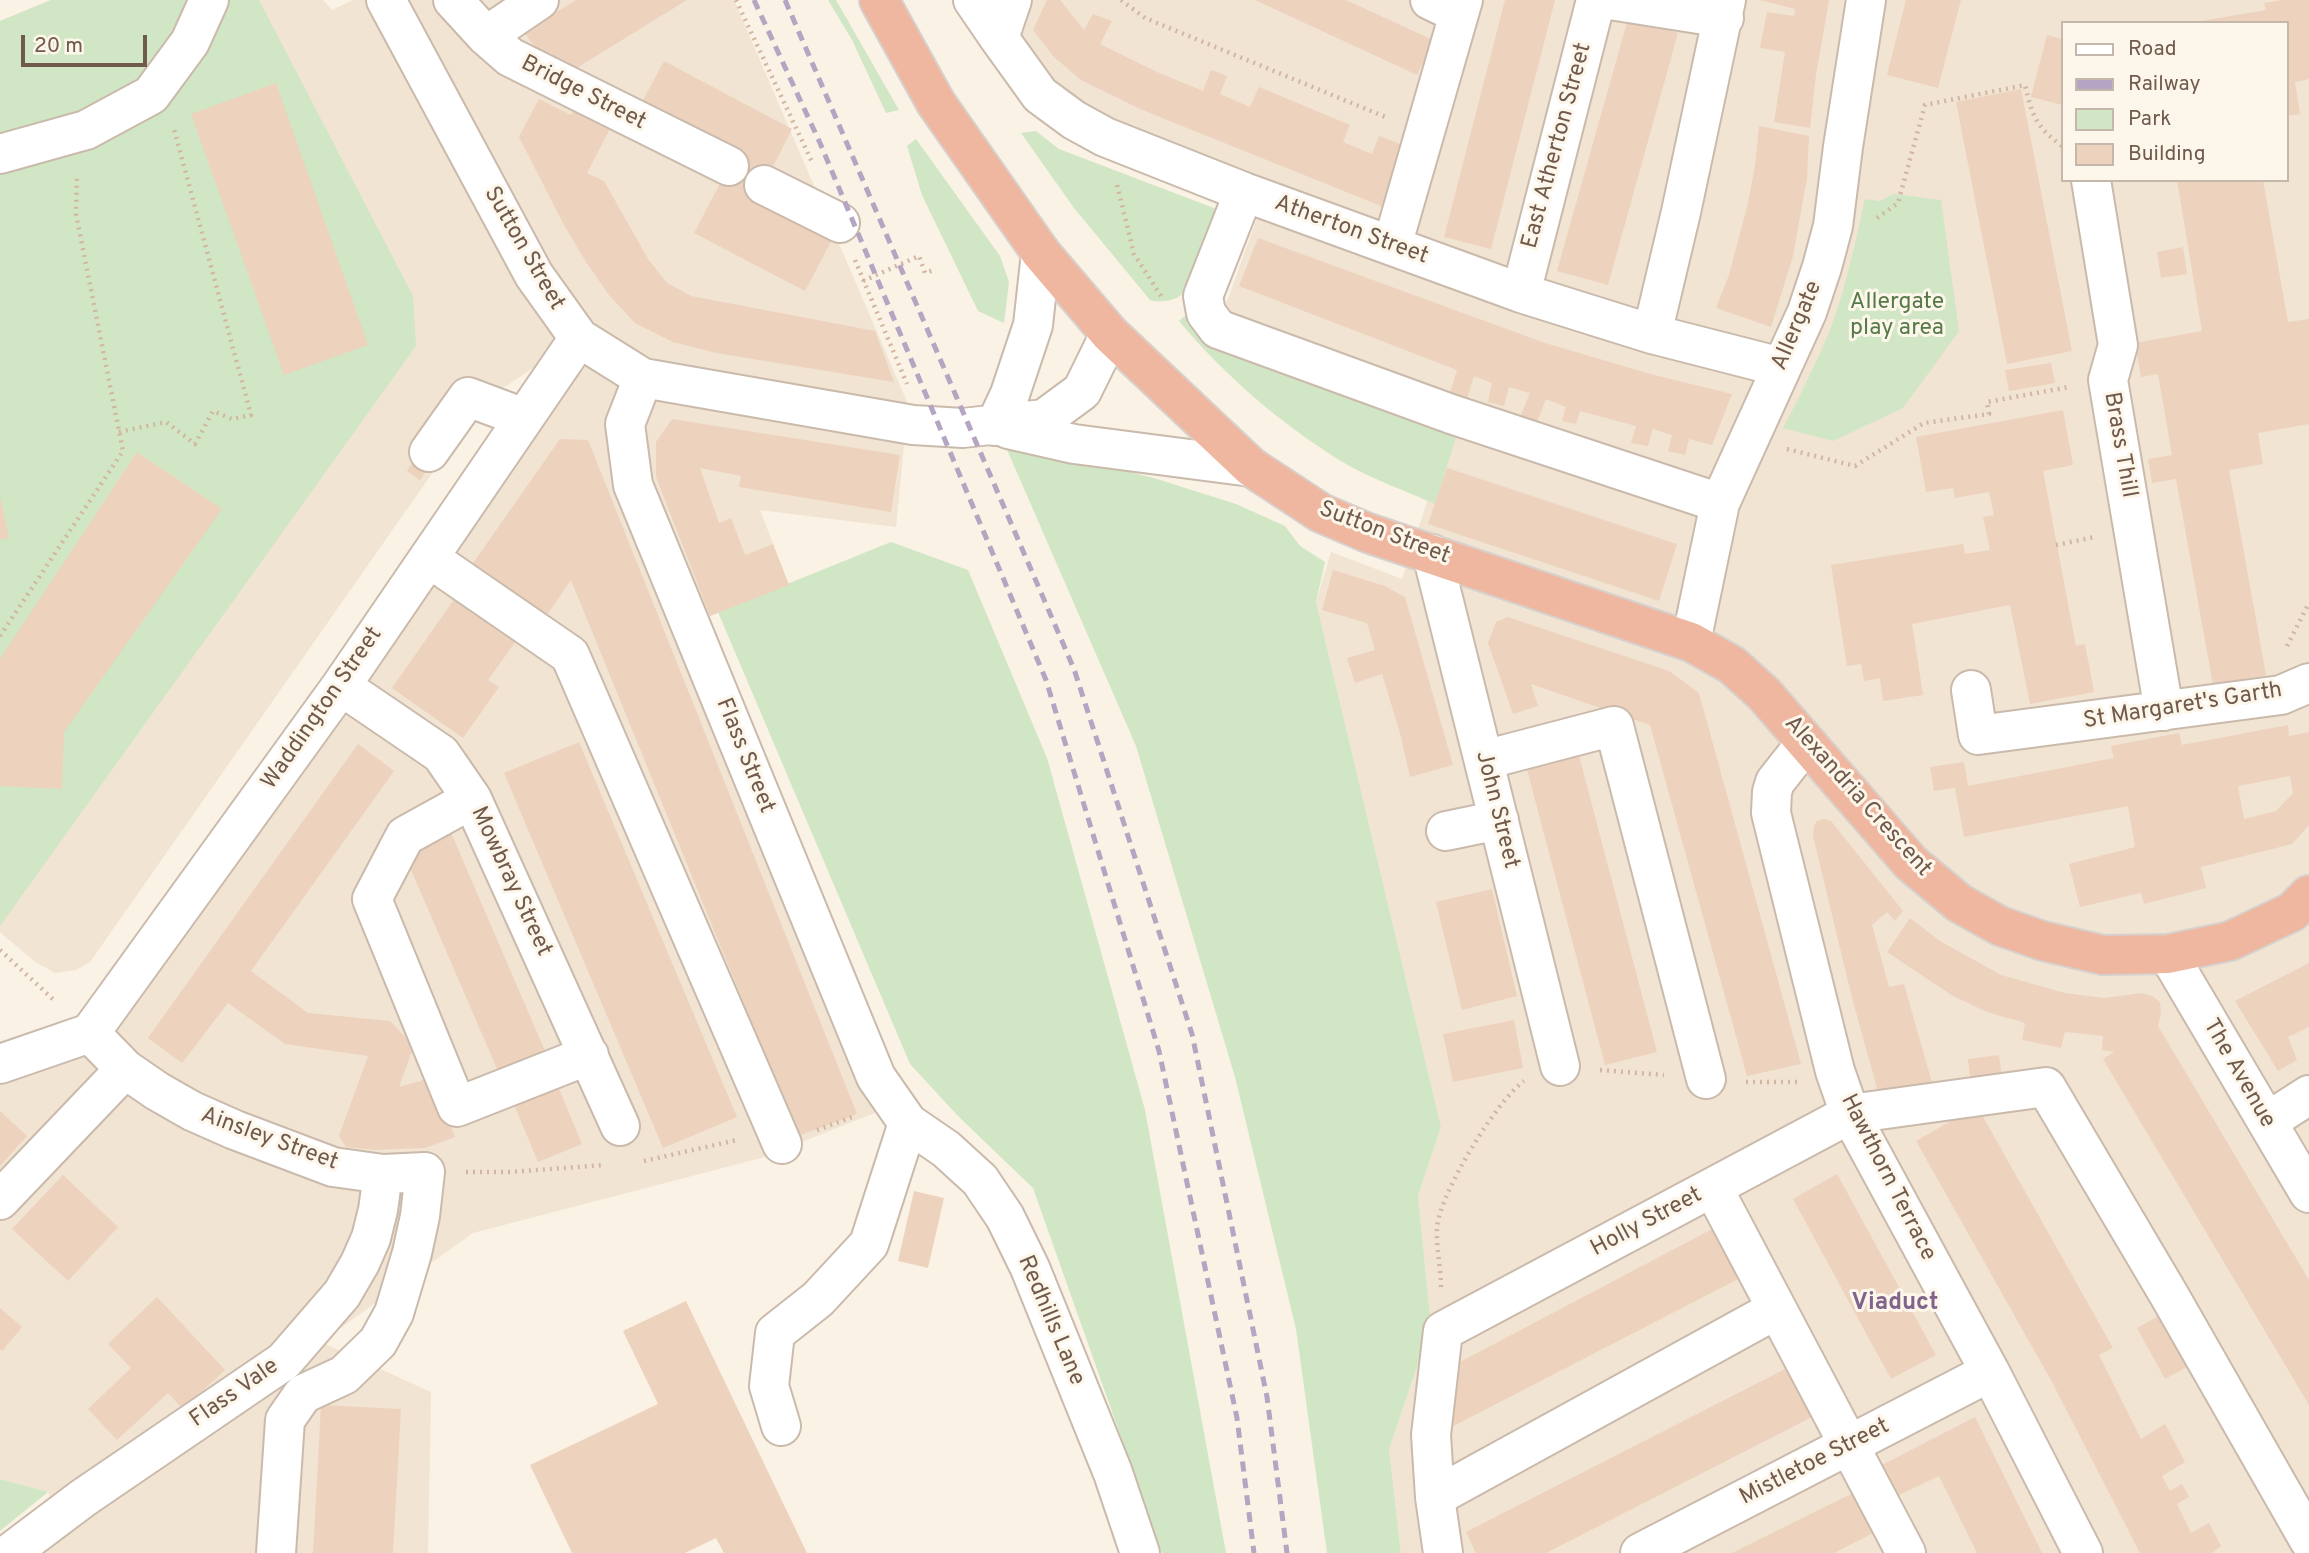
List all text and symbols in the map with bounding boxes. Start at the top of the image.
scale bar [24,21,150,65]
legend [2060,21,2288,182]
text: 20 m [34,33,83,60]
text: Road [2128,36,2177,63]
street label: East Atherton Street [1517,40,1599,252]
street label: Bridge Street [516,51,650,137]
text: Railway [2128,71,2201,98]
text: Park [2128,106,2171,133]
text: Building [2128,141,2206,168]
street label: Sutton Street [477,182,569,316]
street label: Atherton Street [1270,190,1432,272]
street label: Allergate [1767,277,1829,375]
park label: Allergate play area [1850,289,1944,343]
street label: Brass Thill [2096,390,2142,500]
street label: Sutton Street [1315,496,1453,572]
street label: Waddington Street [257,622,389,796]
street label: St Margaret's Garth [2082,678,2284,736]
street label: Flass Street [708,695,780,817]
street label: Alexandria Crescent [1777,711,1937,883]
street label: John Street [1468,748,1524,872]
street label: Mowbray Street [463,803,557,961]
street label: The Avenue [2196,1015,2280,1133]
street label: Hawthorn Terrace [1833,1090,1941,1266]
street label: Ainsley Street [197,1102,341,1178]
street label: Holly Street [1587,1182,1707,1264]
street label: Redhills Lane [1010,1252,1090,1390]
district label: Viaduct [1852,1290,1938,1318]
street label: Flass Vale [185,1353,285,1435]
street label: Mistletoe Street [1736,1413,1894,1513]

